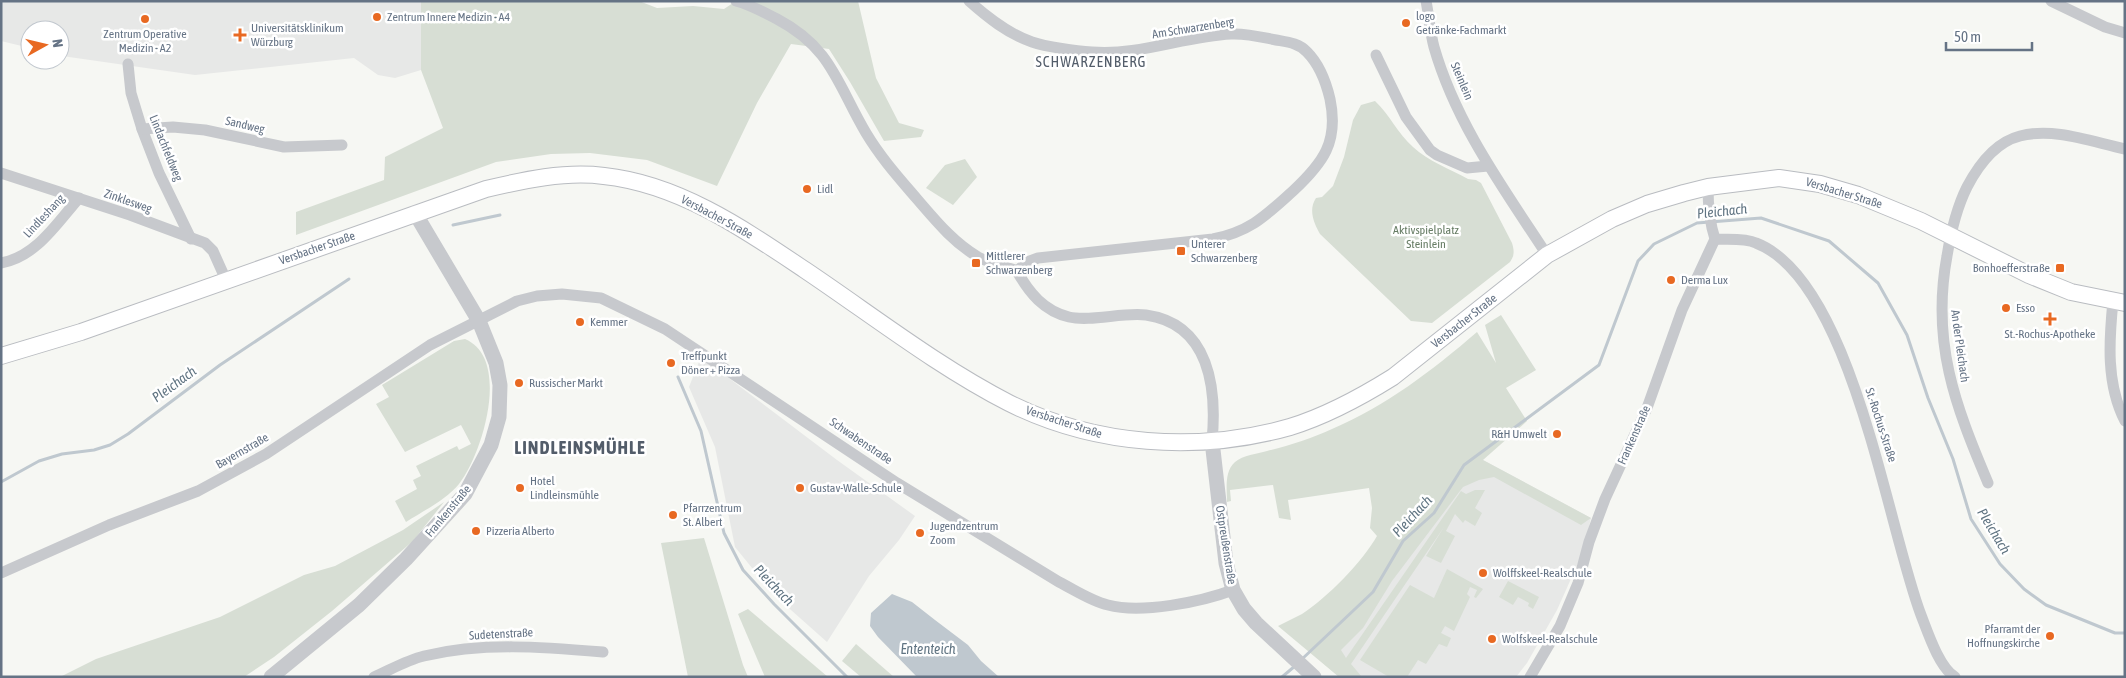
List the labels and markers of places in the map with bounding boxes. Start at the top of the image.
place label: logo Getränke-Fachmarkt [1416,9,1507,37]
place label: Zentrum Innere Medizin - A4 [387,10,510,24]
marker: Zentrum Innere Medizin - A4 [371,11,383,23]
marker: Zentrum Operative Medizin - A2 [139,13,151,25]
marker: logo Getränke-Fachmarkt [1400,17,1412,29]
place label: Universitätsklinikum Würzburg [251,21,344,49]
place label: Zentrum Operative Medizin - A2 [103,27,187,55]
marker: Universitätsklinikum Würzburg [233,28,247,42]
place label: Lidl [817,182,834,196]
marker: Lidl [801,183,813,195]
place label: Unterer Schwarzenberg [1191,237,1258,265]
marker: Unterer Schwarzenberg [1175,245,1187,257]
place label: Mittlerer Schwarzenberg [986,249,1053,277]
marker: Mittlerer Schwarzenberg [970,257,982,269]
place label: Bonhoefferstraße [1973,261,2050,275]
marker: Bonhoefferstraße [2054,262,2066,274]
place label: Derma Lux [1681,273,1728,287]
marker: Derma Lux [1665,274,1677,286]
place label: Esso [2016,301,2036,315]
marker: Esso [2000,302,2012,314]
marker: St.-Rochus-Apotheke [2044,313,2056,325]
place label: Kemmer [590,315,628,329]
marker: Kemmer [574,316,586,328]
place label: St.-Rochus-Apotheke [2005,327,2096,341]
place label: Treffpunkt Döner + Pizza [681,349,740,377]
marker: Treffpunkt Döner + Pizza [665,357,677,369]
place label: Russischer Markt [529,376,604,390]
marker: Russischer Markt [513,377,525,389]
place label: R&H Umwelt [1491,427,1548,441]
marker: R&H Umwelt [1551,428,1563,440]
place label: Hotel Lindleinsmühle [530,474,599,502]
place label: Gustav-Walle-Schule [810,481,902,495]
marker: Hotel Lindleinsmühle [514,482,526,494]
marker: Gustav-Walle-Schule [794,482,806,494]
place label: Pfarrzentrum St. Albert [683,501,742,529]
marker: Pfarrzentrum St. Albert [667,509,679,521]
place label: Jugendzentrum Zoom [930,519,998,547]
place label: Pizzeria Alberto [486,524,555,538]
marker: Pizzeria Alberto [470,525,482,537]
marker: Jugendzentrum Zoom [914,527,926,539]
place label: Wolffskeel-Realschule [1493,566,1592,580]
marker: Wolffskeel-Realschule [1477,567,1489,579]
place label: Pfarramt der Hoffnungskirche [1967,622,2040,650]
marker: Pfarramt der Hoffnungskirche [2044,630,2056,642]
place label: Wolfskeel-Realschule [1502,632,1598,646]
marker: Wolfskeel-Realschule [1486,633,1498,645]

